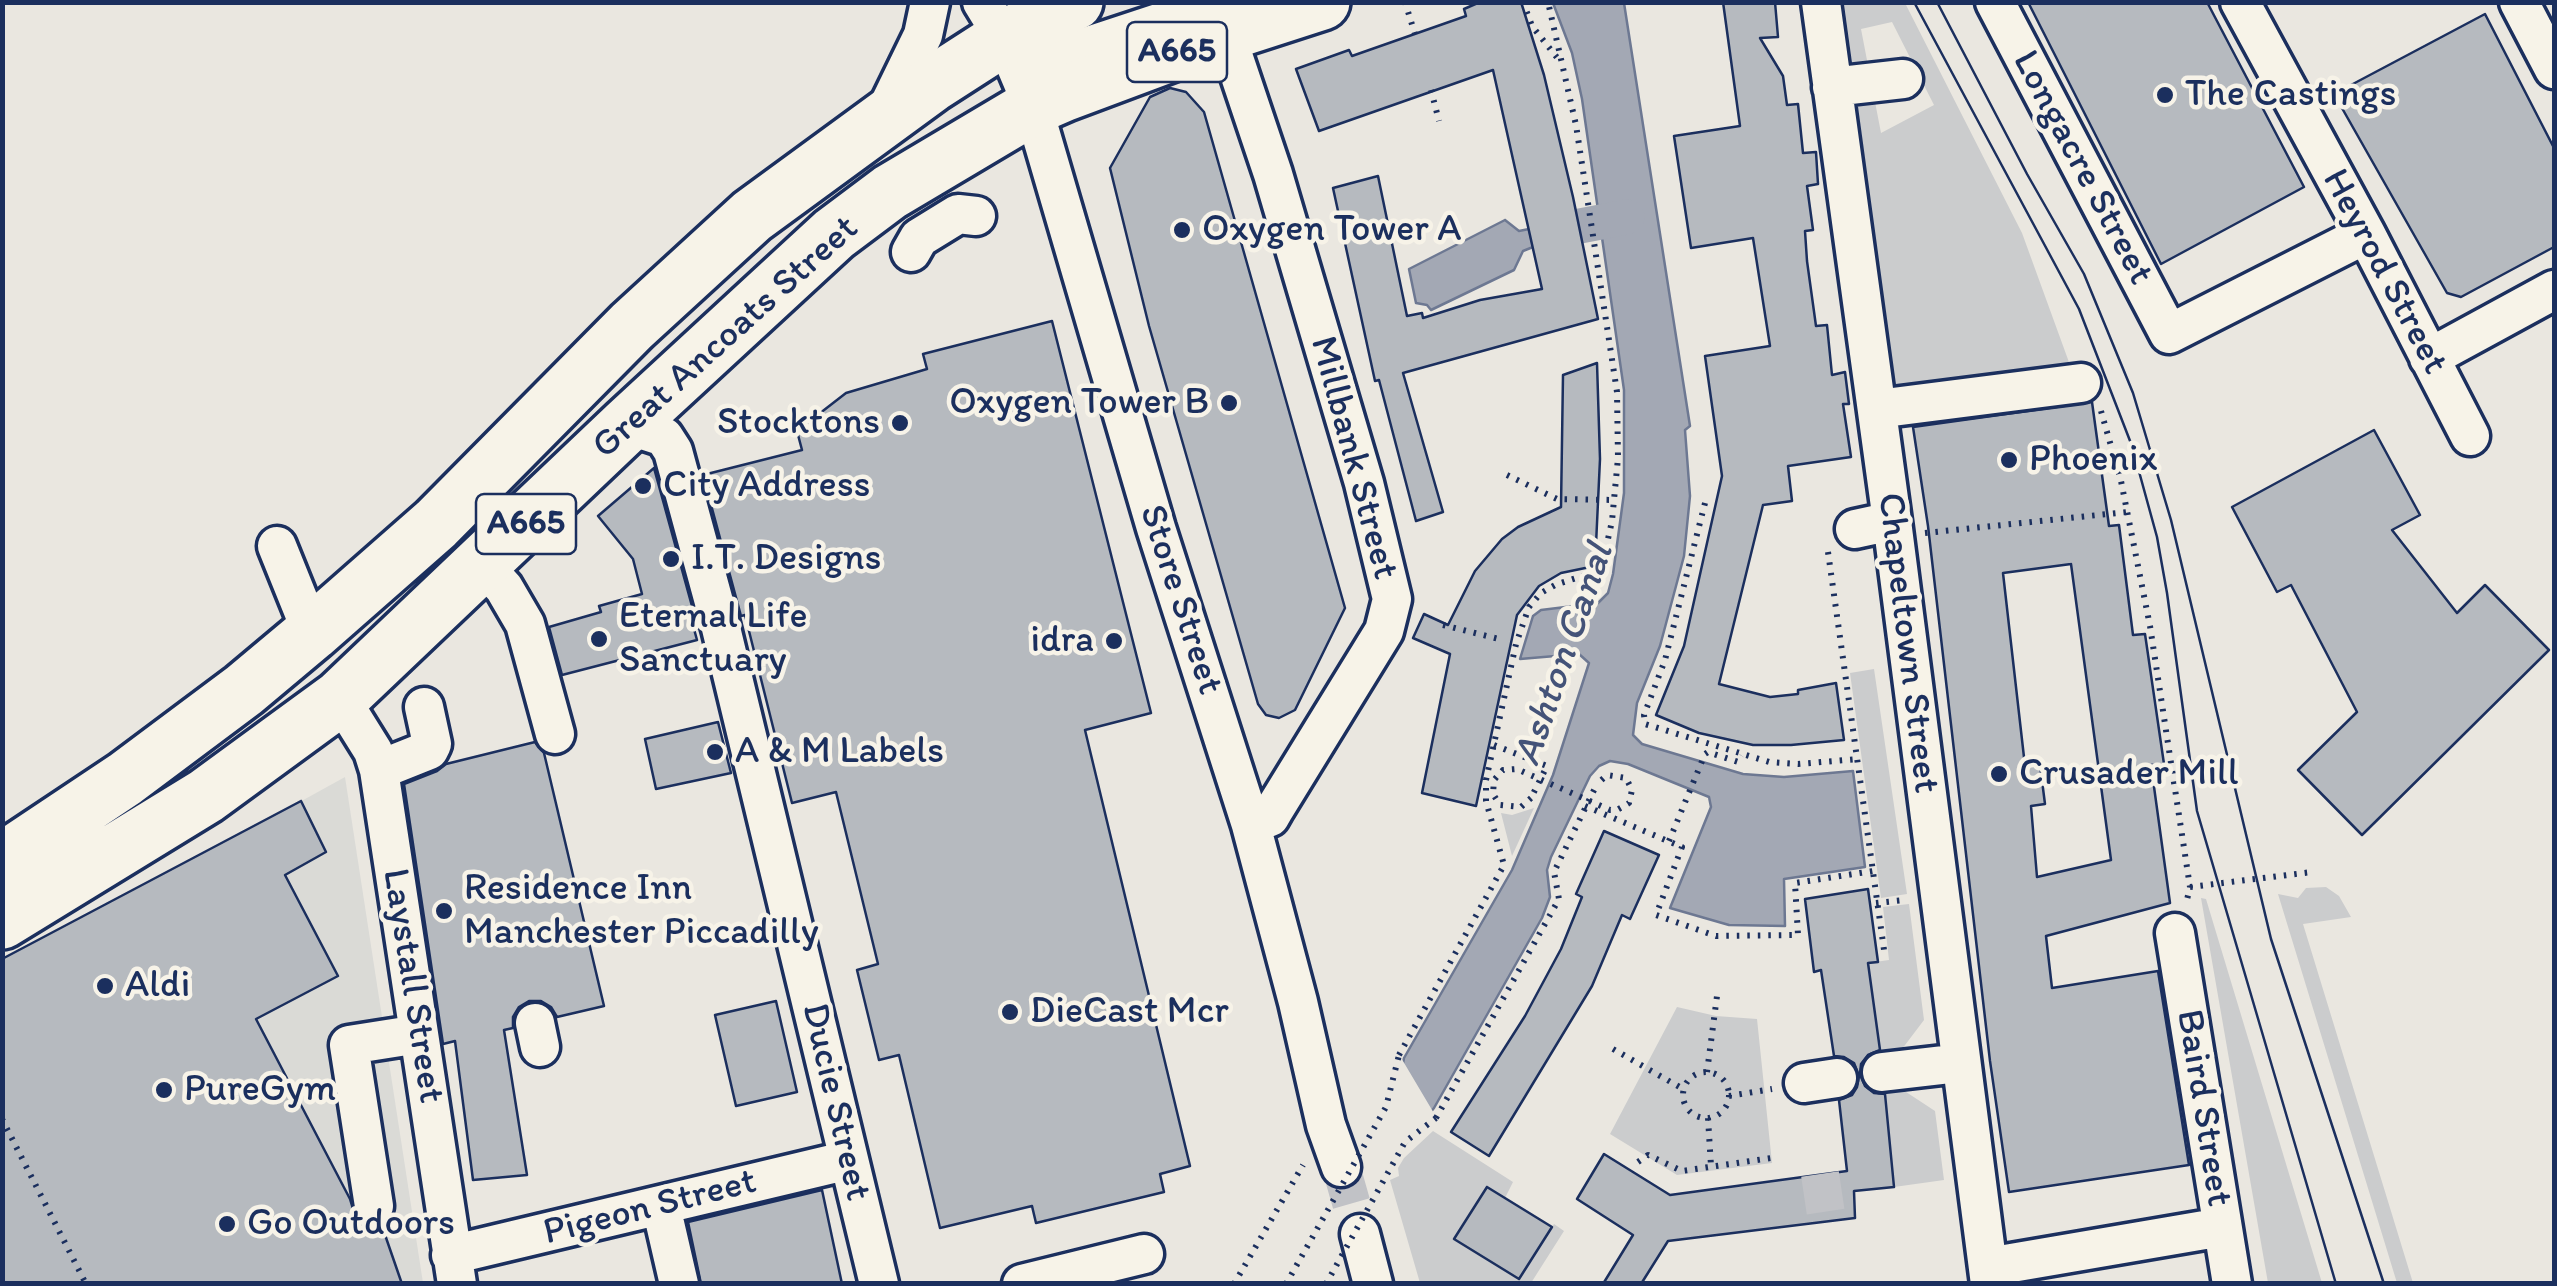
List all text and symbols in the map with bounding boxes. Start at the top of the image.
road number: A665 [1127,22,1227,82]
street label: Longacre Street [2001,43,2163,293]
place label: The Castings [2185,72,2396,118]
marker: The Castings [2154,84,2176,106]
street label: Heyrod Street [2311,162,2457,382]
street label: Great Ancoats Street [584,207,868,469]
place label: Oxygen Tower A [1202,207,1462,253]
marker: Oxygen Tower A [1171,219,1193,241]
street label: Millbank Street [1299,332,1407,584]
place label: Oxygen Tower B [949,380,1209,426]
marker: Oxygen Tower B [1218,392,1240,414]
place label: Stocktons [717,400,880,446]
marker: Stocktons [889,412,911,434]
place label: Phoenix [2029,437,2157,483]
marker: Phoenix [1998,449,2020,471]
place label: City Address [663,463,870,509]
marker: City Address [632,475,654,497]
street label: Chapeltown Street [1866,490,1948,796]
road number: A665 [476,494,576,554]
street label: Store Street [1128,500,1232,700]
place label: I.T. Designs [691,536,881,582]
water label: Ashton Canal [1505,538,1625,772]
marker: I.T. Designs [660,548,682,570]
place label: Eternal Life Sanctuary [619,594,808,684]
place label: idra [1030,618,1094,664]
marker: Eternal Life Sanctuary [588,628,610,650]
marker: idra [1103,630,1125,652]
place label: A & M Labels [735,729,944,775]
marker: A & M Labels [704,741,726,763]
place label: Crusader Mill [2019,751,2239,797]
marker: Crusader Mill [1988,763,2010,785]
street label: Laystall Street [371,865,453,1107]
place label: Residence Inn Manchester Piccadilly [464,866,819,956]
marker: Residence Inn Manchester Piccadilly [433,900,455,922]
place label: Aldi [125,963,190,1009]
marker: Aldi [94,975,116,997]
place label: DieCast Mcr [1030,989,1229,1035]
street label: Ducie Street [790,999,880,1205]
marker: DieCast Mcr [999,1001,1021,1023]
street label: Baird Street [2165,1006,2241,1210]
place label: PureGym [184,1067,336,1113]
marker: PureGym [153,1079,175,1101]
street label: Pigeon Street [539,1160,761,1256]
place label: Go Outdoors [247,1201,455,1247]
marker: Go Outdoors [216,1213,238,1235]

